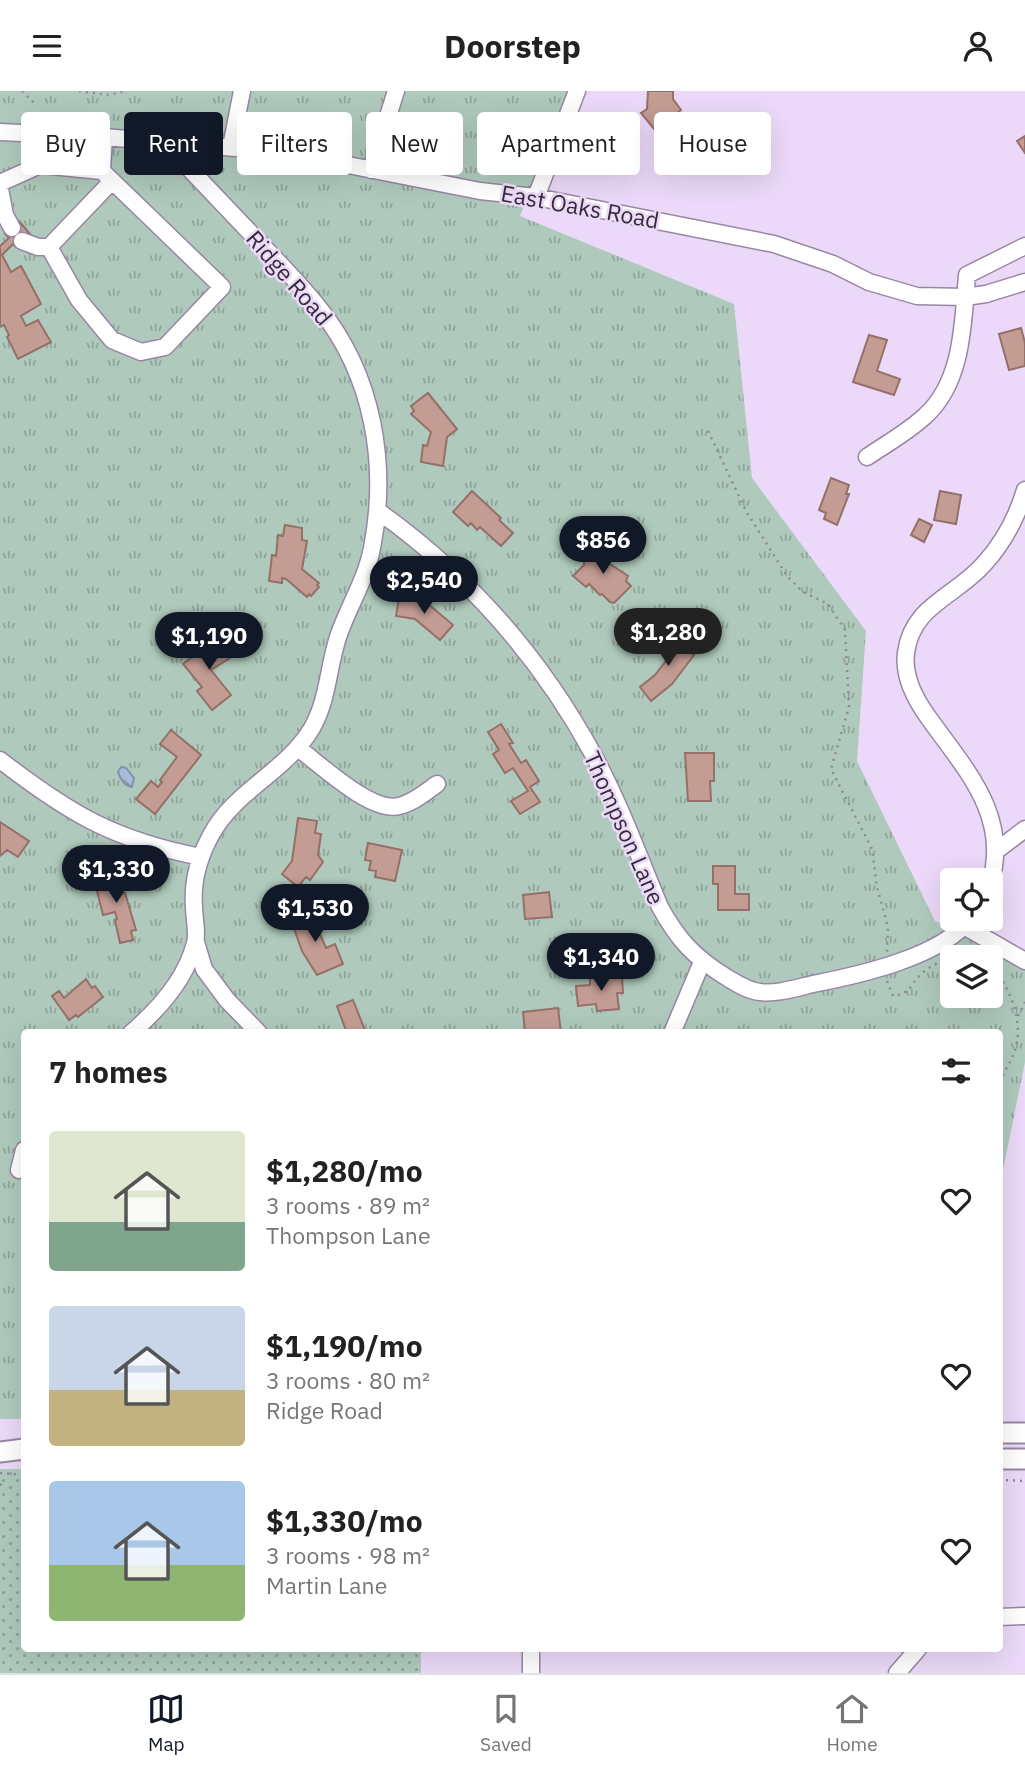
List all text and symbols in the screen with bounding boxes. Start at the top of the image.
text: Doorstep [444,25,581,67]
icon: menu [28,27,66,65]
icon: person [959,27,997,65]
chip: Buy [21,112,110,175]
chip: Rent [124,112,223,175]
chip: Filters [237,112,352,175]
chip: New [366,112,463,175]
chip: Apartment [477,112,640,175]
chip: House [654,112,771,175]
street label: East Oaks Road [499,177,662,235]
street label: Ridge Road [240,223,339,331]
pin: $856 [562,517,644,576]
text: $856 [575,524,631,554]
pin: $2,540 [367,557,481,616]
text: $2,540 [386,564,462,594]
pin: $1,280 [611,609,725,668]
pin: $1,190 [152,613,266,672]
text: $1,280 [630,616,706,646]
text: $1,190 [171,620,247,650]
street label: Thompson Lane [578,746,672,909]
pin: $1,330 [59,845,173,905]
text: $1,330 [78,853,154,883]
map controls [940,868,1003,1008]
button: locate [940,868,1003,931]
pin: $1,530 [258,885,372,944]
text: $1,530 [277,892,353,922]
pin: $1,340 [544,933,658,993]
text: $1,340 [563,941,639,971]
button: layers [940,945,1003,1008]
text: 7 homes [49,1052,168,1091]
icon: filters [937,1052,975,1090]
text: $1,280/mo [266,1151,423,1190]
icon: home [105,1159,189,1243]
icon: heart [937,1182,975,1220]
text: 3 rooms · 89 m² [266,1190,430,1220]
text: Thompson Lane [266,1220,431,1250]
text: $1,190/mo [266,1326,423,1365]
icon: home [105,1334,189,1418]
icon: heart [937,1357,975,1395]
text: 3 rooms · 80 m² [266,1365,430,1395]
text: Ridge Road [266,1395,383,1425]
text: $1,330/mo [266,1501,423,1540]
icon: home [105,1509,189,1593]
icon: heart [937,1532,975,1570]
text: 3 rooms · 98 m² [266,1540,430,1570]
text: Martin Lane [266,1570,387,1600]
tab: Map [147,1690,185,1756]
tab: Saved [480,1690,532,1756]
tab: Home [827,1690,878,1756]

